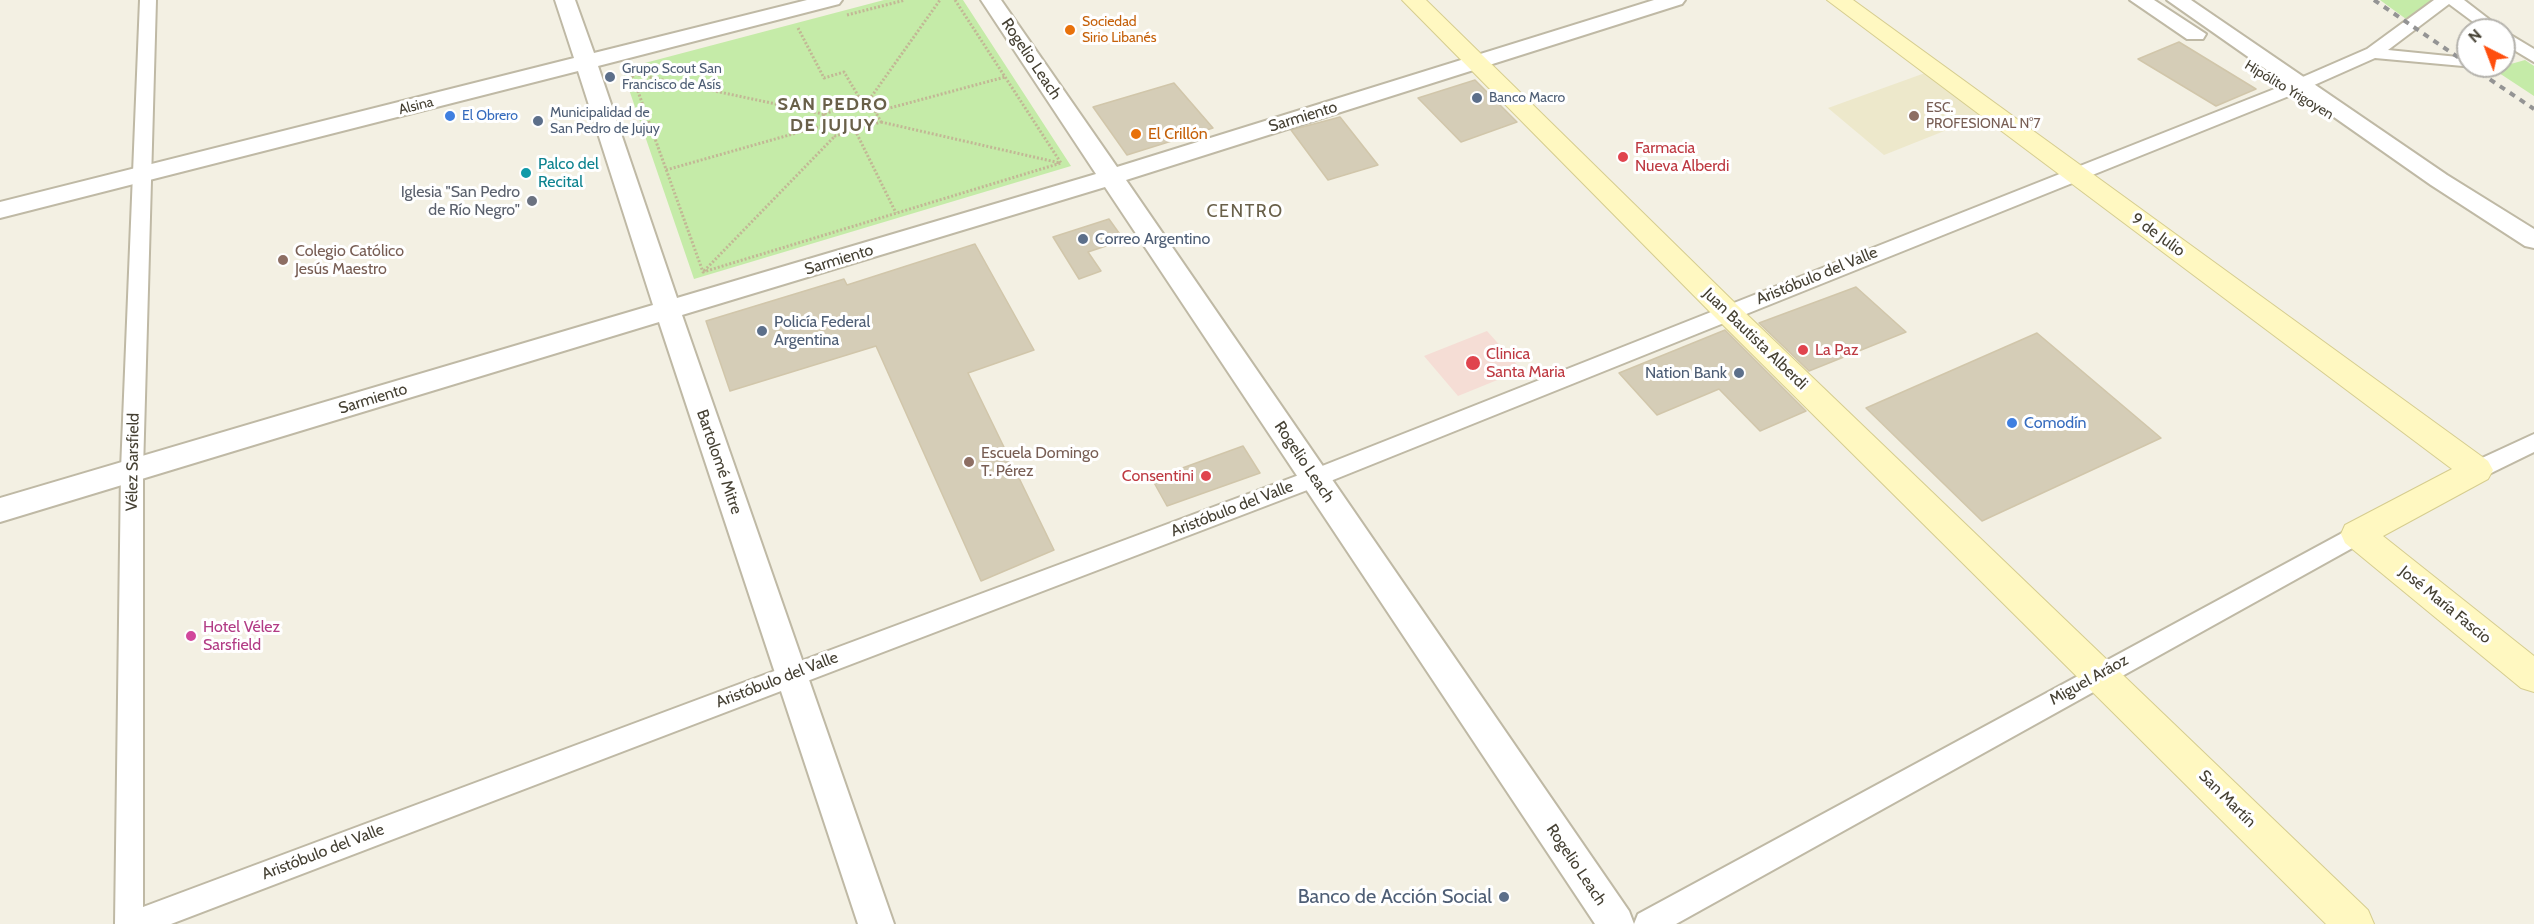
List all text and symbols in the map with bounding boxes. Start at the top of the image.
place label: Sociedad Sirio Libanés [1082,14,1157,46]
street label: Rogelio Leach [997,15,1065,103]
north arrow [2456,18,2516,78]
marker: Sociedad Sirio Libanés [1063,23,1077,37]
text: N [2464,25,2486,47]
street label: Hipólito Yrigoyen [2241,57,2337,123]
place label: Grupo Scout San Francisco de Asís [622,61,722,94]
marker: Grupo Scout San Francisco de Asís [603,70,617,84]
place label: Banco Macro [1489,90,1565,106]
marker: Banco Macro [1470,91,1484,105]
street label: Alsina [397,94,435,118]
district label: SAN PEDRO DE JUJUY [778,94,888,136]
street label: Sarmiento [1266,97,1340,137]
place label: ESC. PROFESIONAL N°7 [1926,100,2040,132]
place label: Municipalidad de San Pedro de Jujuy [550,105,660,138]
place label: El Obrero [462,108,518,124]
marker: El Obrero [443,109,457,123]
marker: ESC. PROFESIONAL N°7 [1907,109,1921,123]
marker: Municipalidad de San Pedro de Jujuy [531,114,545,128]
place label: El Crillón [1148,124,1208,144]
marker: El Crillón [1129,127,1143,141]
place label: Farmacia Nueva Alberdi [1635,138,1729,176]
marker: Farmacia Nueva Alberdi [1616,150,1630,164]
place label: Palco del Recital [538,154,599,192]
marker: Palco del Recital [519,166,533,180]
place label: Iglesia "San Pedro de Río Negro" [401,182,520,220]
marker: Iglesia "San Pedro de Río Negro" [525,194,539,208]
district label: CENTRO [1206,201,1284,223]
street label: 9 de Julio [2127,209,2189,261]
place label: Correo Argentino [1095,229,1210,249]
marker: Correo Argentino [1076,232,1090,246]
street label: Sarmiento [802,240,876,280]
place label: Colegio Católico Jesús Maestro [295,241,404,279]
street label: Aristóbulo del Valle [1753,243,1881,309]
marker: Colegio Católico Jesús Maestro [276,253,290,267]
street label: Juan Bautista Alberdi [1699,284,1811,394]
place label: Policía Federal Argentina [774,312,870,350]
marker: Policía Federal Argentina [755,324,769,338]
place label: La Paz [1815,340,1858,360]
marker: La Paz [1796,343,1810,357]
place label: Clinica Santa Maria [1486,344,1565,382]
marker: Clinica Santa Maria [1464,354,1482,372]
place label: Nation Bank [1645,363,1727,383]
marker: Nation Bank [1732,366,1746,380]
street label: Sarmiento [336,379,410,419]
street label: Bartolomé Mitre [692,407,746,517]
street label: Vélez Sarsfield [123,413,143,511]
place label: Comodín [2024,413,2086,433]
marker: Comodín [2005,416,2019,430]
street label: Rogelio Leach [1270,418,1338,506]
place label: Escuela Domingo T. Pérez [981,443,1099,481]
marker: Escuela Domingo T. Pérez [962,455,976,469]
place label: Consentini [1122,466,1194,486]
marker: Consentini [1199,469,1213,483]
street label: Aristóbulo del Valle [1168,477,1296,541]
street label: José María Fascio [2395,562,2495,648]
place label: Hotel Vélez Sarsfield [203,617,280,655]
marker: Hotel Vélez Sarsfield [184,629,198,643]
street label: Aristóbulo del Valle [713,648,841,712]
street label: Miguel Aráoz [2046,651,2132,709]
street label: San Martín [2194,766,2260,832]
street label: Aristóbulo del Valle [259,820,387,884]
street label: Rogelio Leach [1542,821,1610,909]
place label: Banco de Acción Social [1298,885,1492,909]
marker: Banco de Acción Social [1497,890,1511,904]

